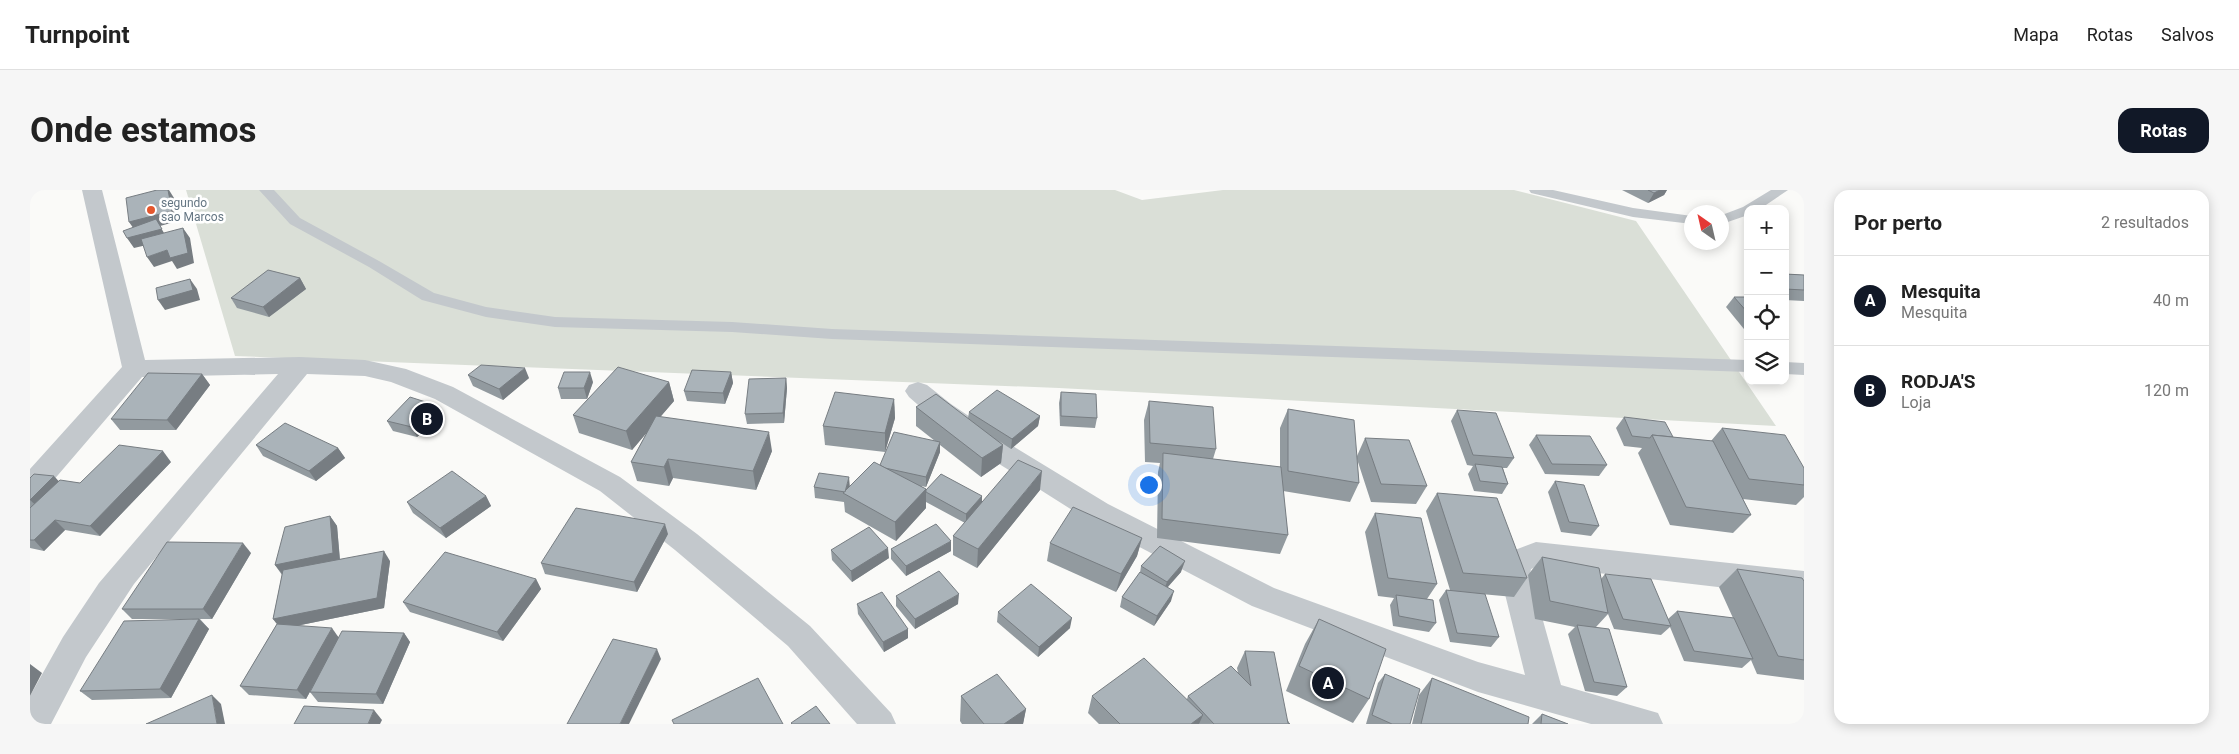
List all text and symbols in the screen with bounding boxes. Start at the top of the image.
text: Turnpoint [25,21,130,49]
text: Mapa [2013,24,2059,45]
text: Rotas [2087,24,2133,45]
text: Salvos [2161,24,2214,45]
button: Rotas [2118,108,2209,153]
text: Onde estamos [30,110,257,151]
place label: segundo sao Marcos [161,196,224,224]
marker: segundo sao Marcos [145,204,157,216]
north arrow [1684,205,1729,250]
map controls [1744,205,1789,385]
button: + [1744,205,1789,250]
text: Por perto [1854,211,1942,235]
text: 2 resultados [2101,213,2189,232]
button: − [1744,250,1789,295]
text: Mesquita [1901,280,1981,303]
text: A [1865,291,1875,310]
text: 40 m [2153,291,2189,310]
button: locate [1744,295,1789,340]
text: Mesquita [1901,303,1967,322]
button: layers [1744,340,1789,385]
text: RODJA'S [1901,370,1975,393]
text: B [1865,381,1875,400]
text: 120 m [2144,381,2189,400]
text: Loja [1901,393,1931,412]
pin: B [411,400,443,438]
your location [1136,472,1162,498]
pin: A [1312,664,1344,702]

